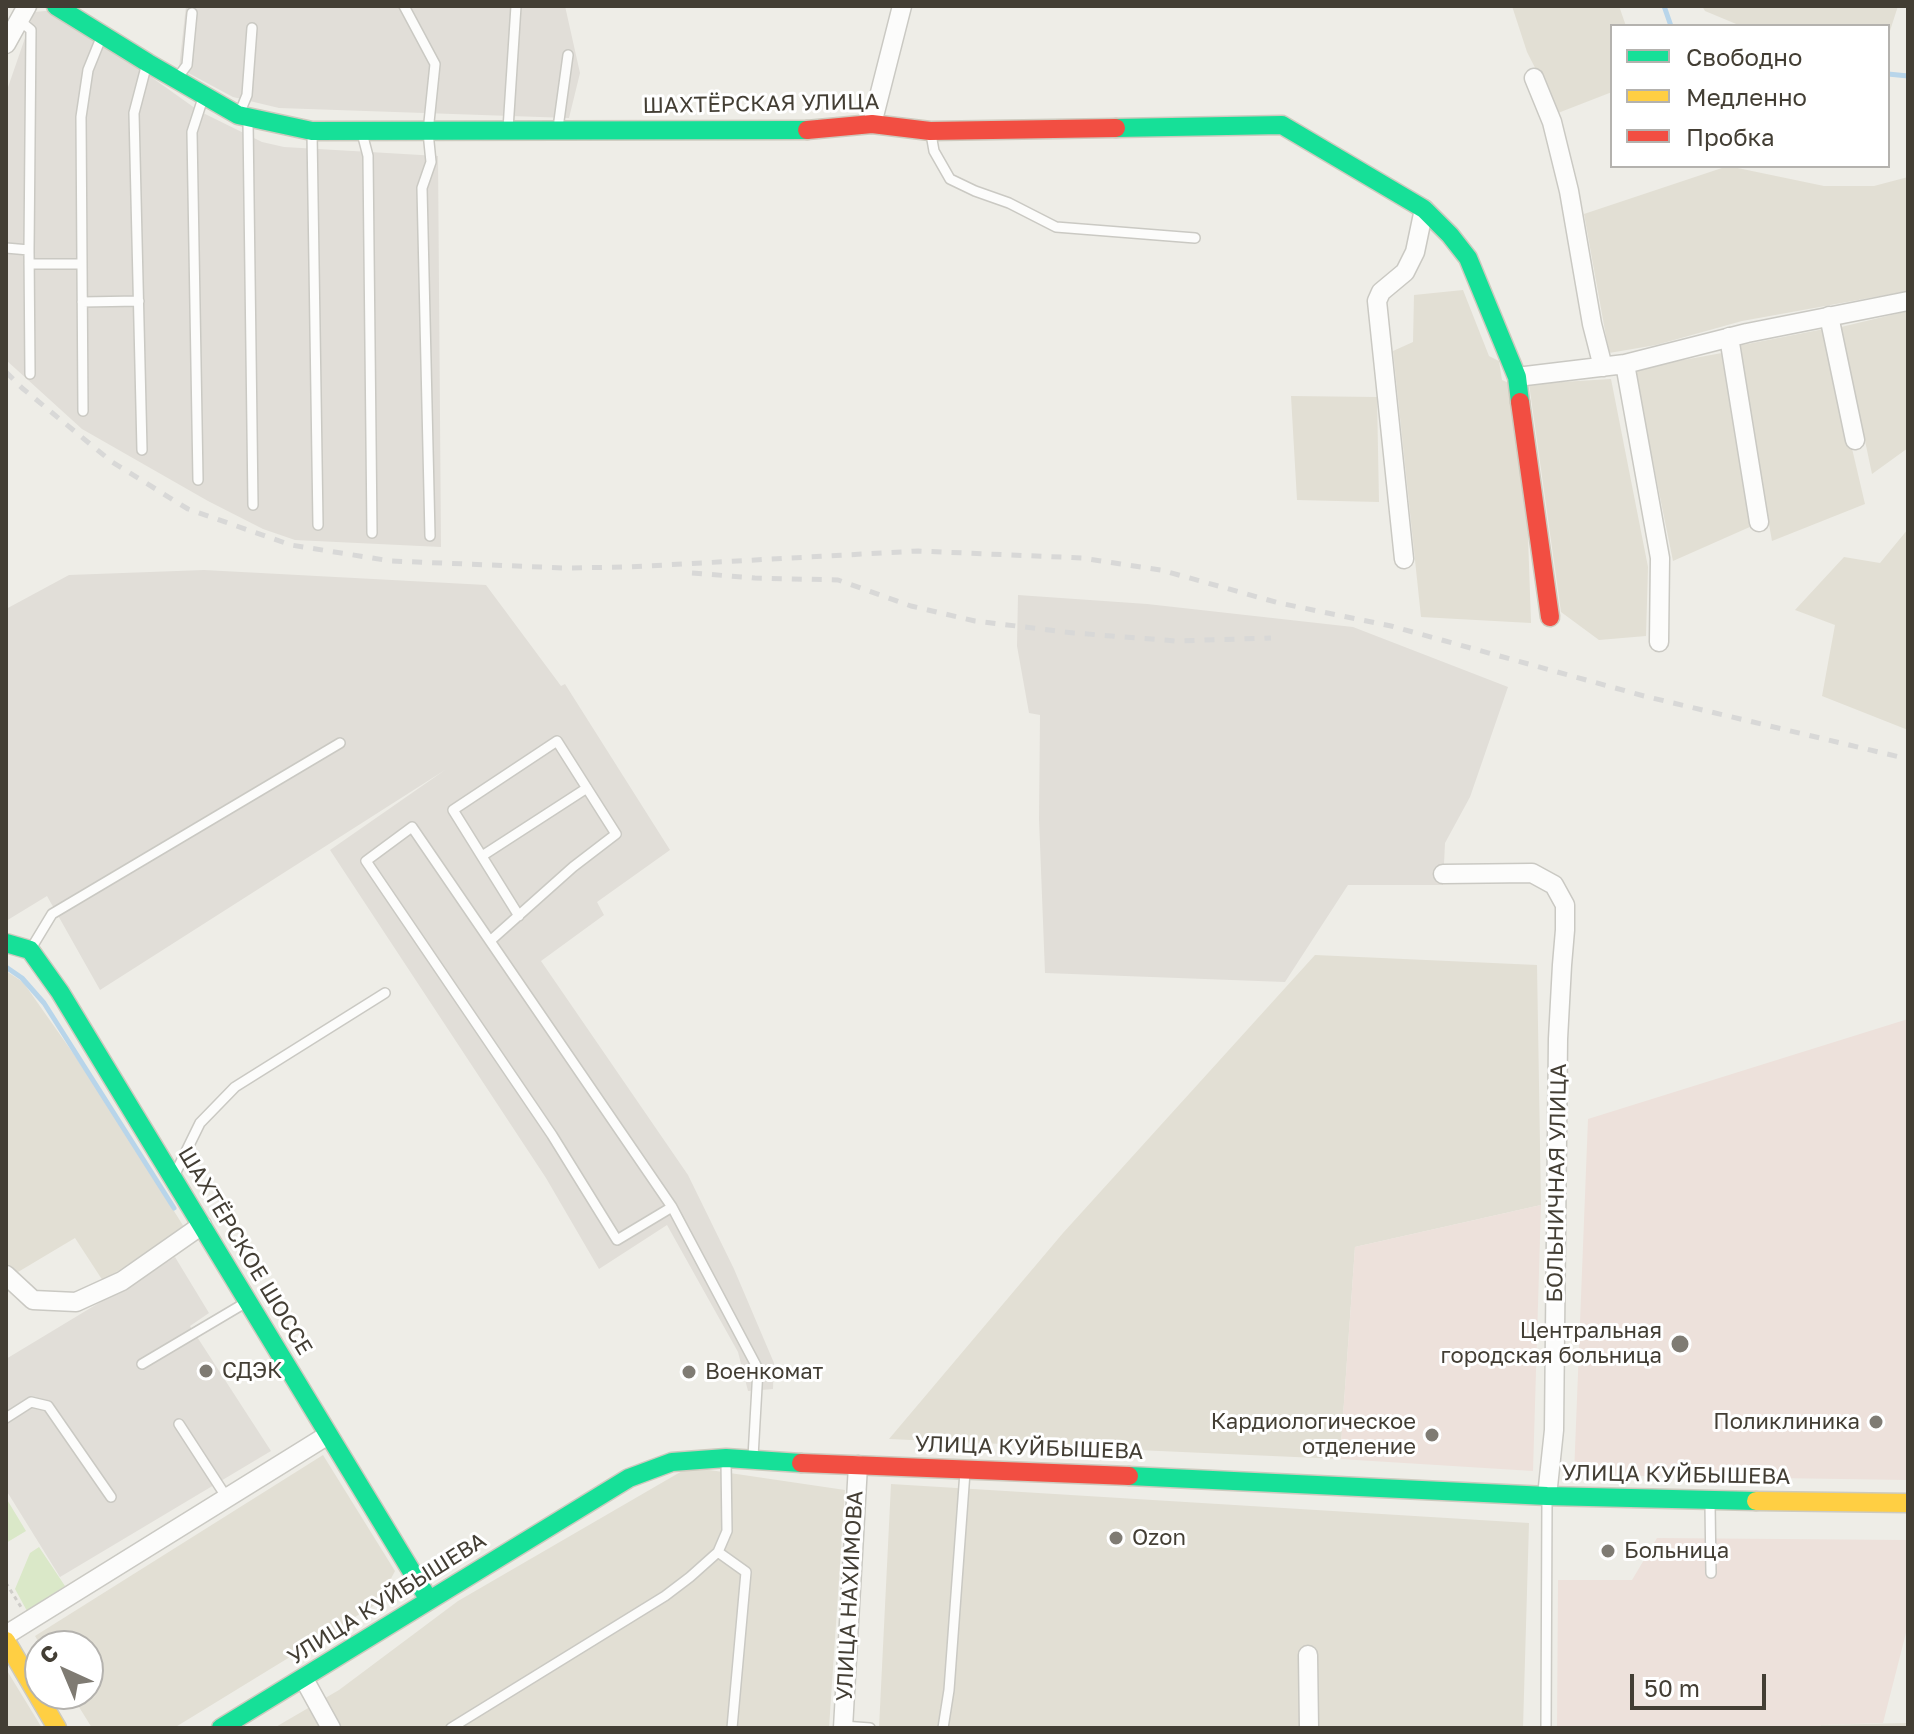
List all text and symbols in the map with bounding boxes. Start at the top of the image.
legend [1610,24,1890,168]
text: Свободно [1686,42,1802,71]
text: Медленно [1686,82,1807,111]
street label: ШАХТЁРСКАЯ УЛИЦА [642,89,880,119]
text: Пробка [1686,122,1775,151]
street label: БОЛЬНИЧНАЯ УЛИЦА [1542,1063,1572,1303]
street label: ШАХТЁРСКОЕ ШОССЕ [172,1142,318,1360]
place label: Центральная городская больница [1441,1318,1662,1370]
marker: Центральная городская больница [1669,1333,1691,1355]
place label: СДЭК [222,1358,282,1384]
place label: Военкомат [705,1359,823,1385]
marker: СДЭК [197,1362,215,1380]
marker: Военкомат [680,1363,698,1381]
place label: Кардиологическое отделение [1211,1409,1416,1460]
place label: Поликлиника [1713,1409,1860,1435]
marker: Поликлиника [1867,1413,1885,1431]
marker: Кардиологическое отделение [1423,1426,1441,1444]
street label: УЛИЦА КУЙБЫШЕВА [914,1431,1144,1465]
street label: УЛИЦА КУЙБЫШЕВА [1561,1460,1791,1490]
street label: УЛИЦА НАХИМОВА [831,1490,869,1702]
place label: Ozon [1132,1525,1186,1551]
street label: УЛИЦА КУЙБЫШЕВА [283,1527,491,1671]
marker: Ozon [1107,1529,1125,1547]
place label: Больница [1624,1538,1729,1564]
marker: Больница [1599,1542,1617,1560]
north arrow [24,1630,104,1710]
text: С [33,1639,63,1669]
scale bar [1634,1658,1770,1708]
text: 50 m [1644,1673,1700,1702]

